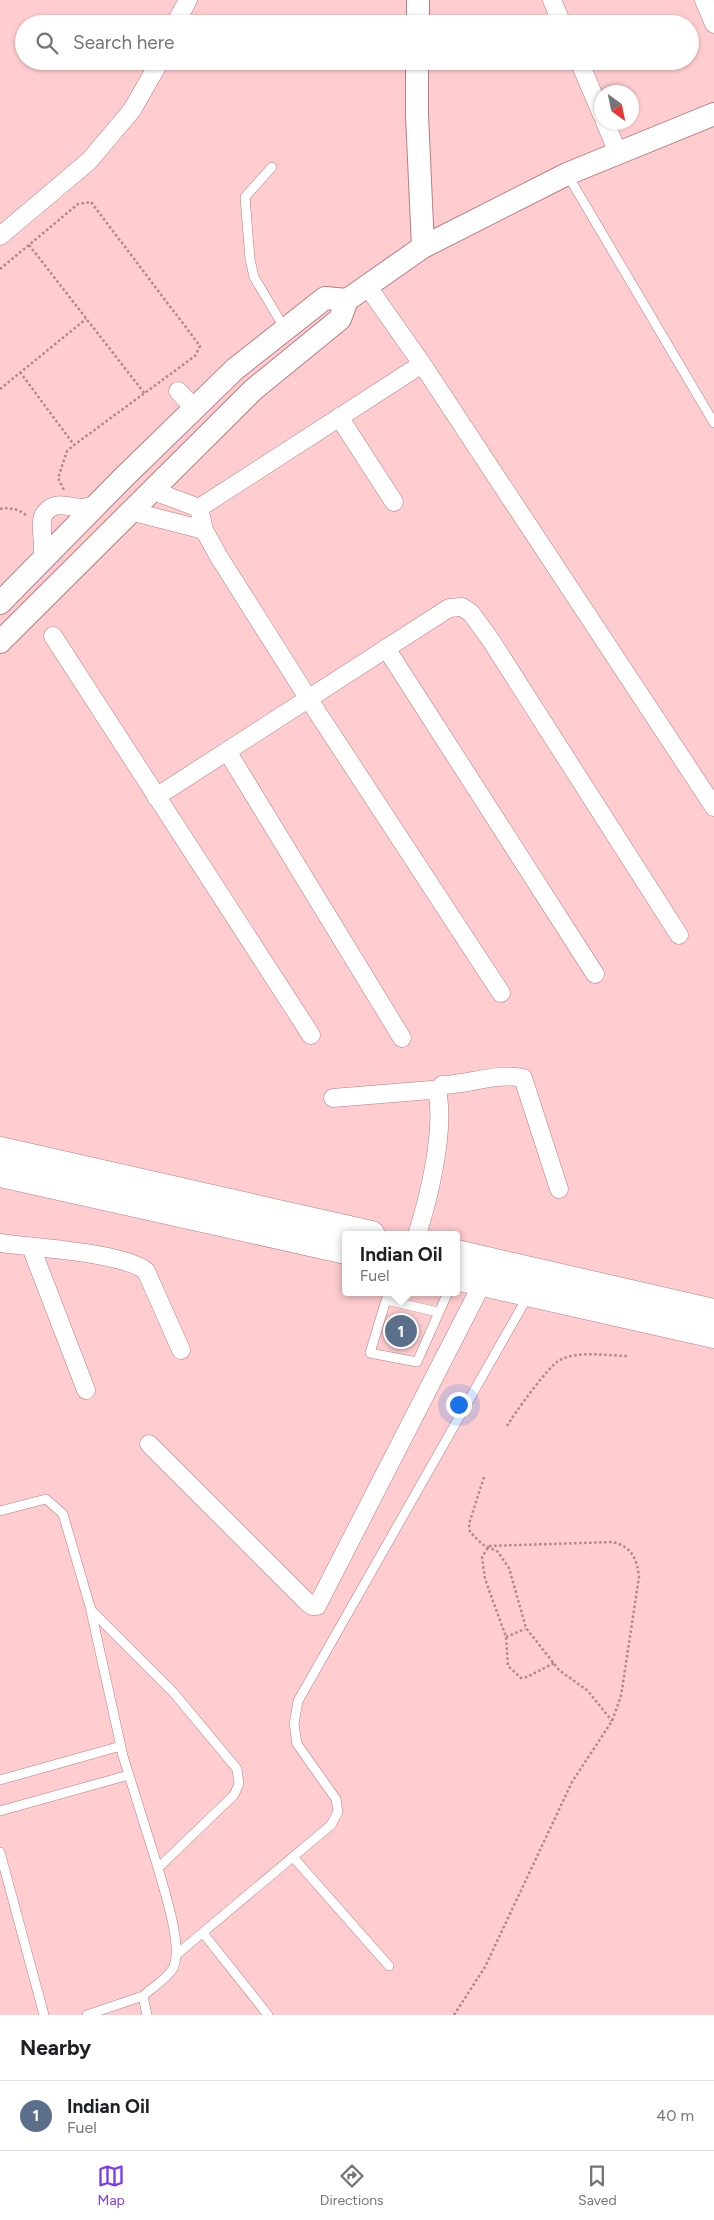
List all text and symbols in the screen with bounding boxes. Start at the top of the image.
search box [15,15,699,70]
icon: search [33,29,61,57]
text: Search here [73,31,175,54]
north arrow [594,85,639,130]
popup [342,1231,460,1296]
text: Indian Oil [360,1243,442,1266]
text: Fuel [360,1266,389,1285]
pin: 1 [385,1312,417,1350]
your location [446,1392,472,1418]
text: Nearby [20,2035,91,2060]
text: Indian Oil [67,2095,150,2118]
text: 1 [33,2106,39,2125]
text: 40 m [656,2106,694,2125]
text: Fuel [67,2118,97,2137]
tab: Map [97,2162,125,2209]
tab: Directions [320,2162,384,2209]
tab: Saved [578,2162,617,2209]

